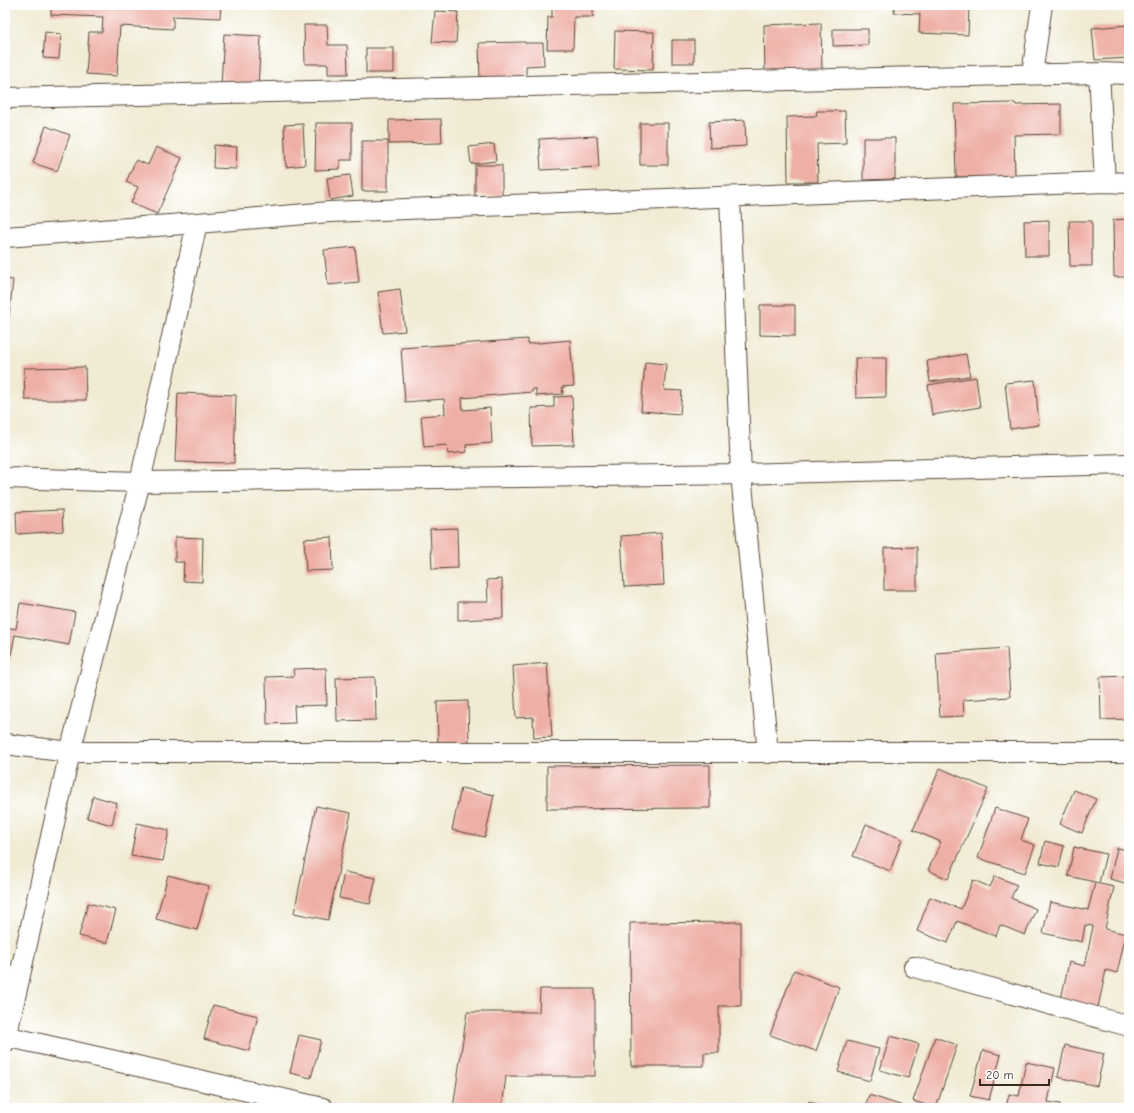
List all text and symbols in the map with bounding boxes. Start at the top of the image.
scale bar [980,1061,1049,1087]
text: 20 m [986,1068,1014,1082]

